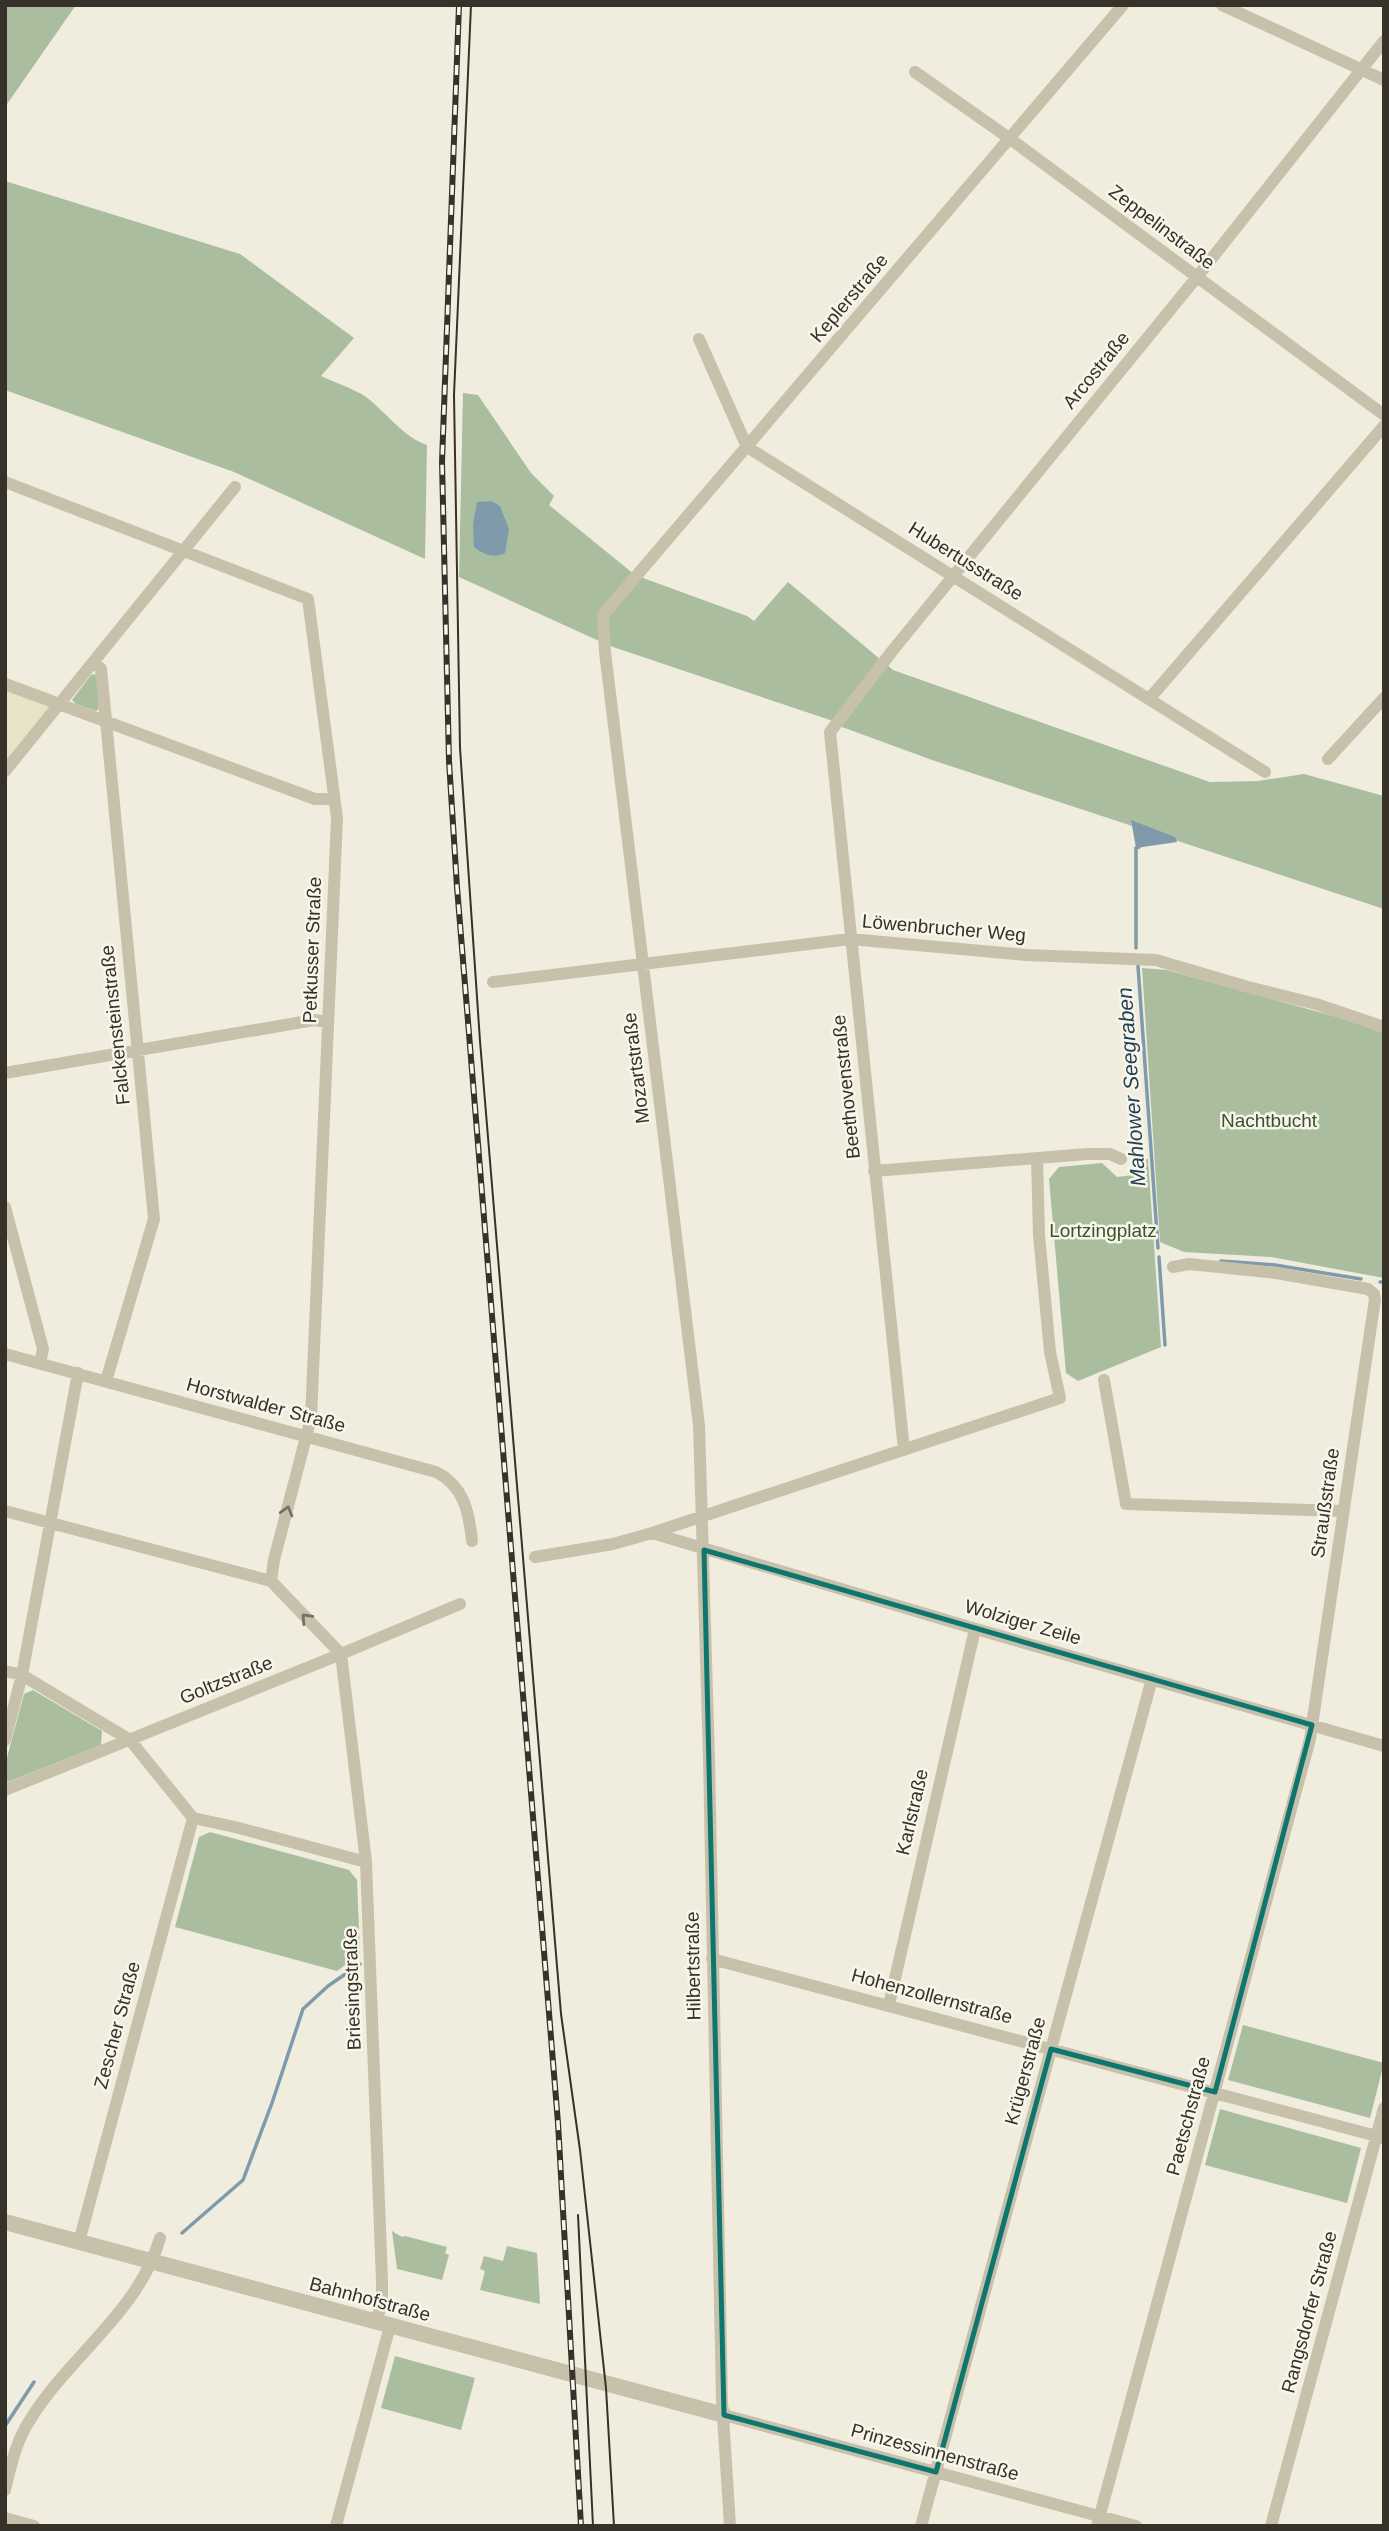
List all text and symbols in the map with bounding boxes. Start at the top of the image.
street label: Zeppelinstraße [1105,180,1219,274]
street label: Keplerstraße [806,250,892,346]
street label: Arcostraße [1059,327,1133,413]
street label: Hubertusstraße [905,517,1027,605]
street label: Petkusser Straße [299,876,325,1024]
street label: Löwenbrucher Weg [861,910,1027,946]
street label: Falckensteinstraße [96,944,134,1106]
water label: Mahlower Seegraben [1113,987,1149,1187]
street label: Mozartstraße [619,1011,653,1125]
street label: Beethovenstraße [828,1014,864,1160]
park label: Nachtbucht [1221,1110,1318,1131]
park label: Lortzingplatz [1049,1220,1157,1241]
street label: Horstwalder Straße [184,1374,348,1436]
street label: Straußstraße [1307,1447,1343,1559]
one-way arrow [278,1506,293,1518]
street label: Wolziger Zeile [962,1595,1084,1649]
one-way arrow [302,1613,314,1626]
street label: Goltzstraße [177,1652,275,1708]
street label: Karlstraße [892,1767,932,1857]
street label: Hilbertstraße [682,1911,704,2021]
street label: Briesingstraße [339,1927,365,2051]
street label: Zescher Straße [90,1959,144,2091]
street label: Hohenzollernstraße [849,1964,1015,2028]
street label: Krügerstraße [1001,2015,1049,2127]
street label: Paetschstraße [1162,2054,1214,2178]
street label: Rangsdorfer Straße [1277,2229,1341,2395]
street label: Bahnhofstraße [307,2273,433,2325]
street label: Prinzessinnenstraße [849,2419,1021,2485]

